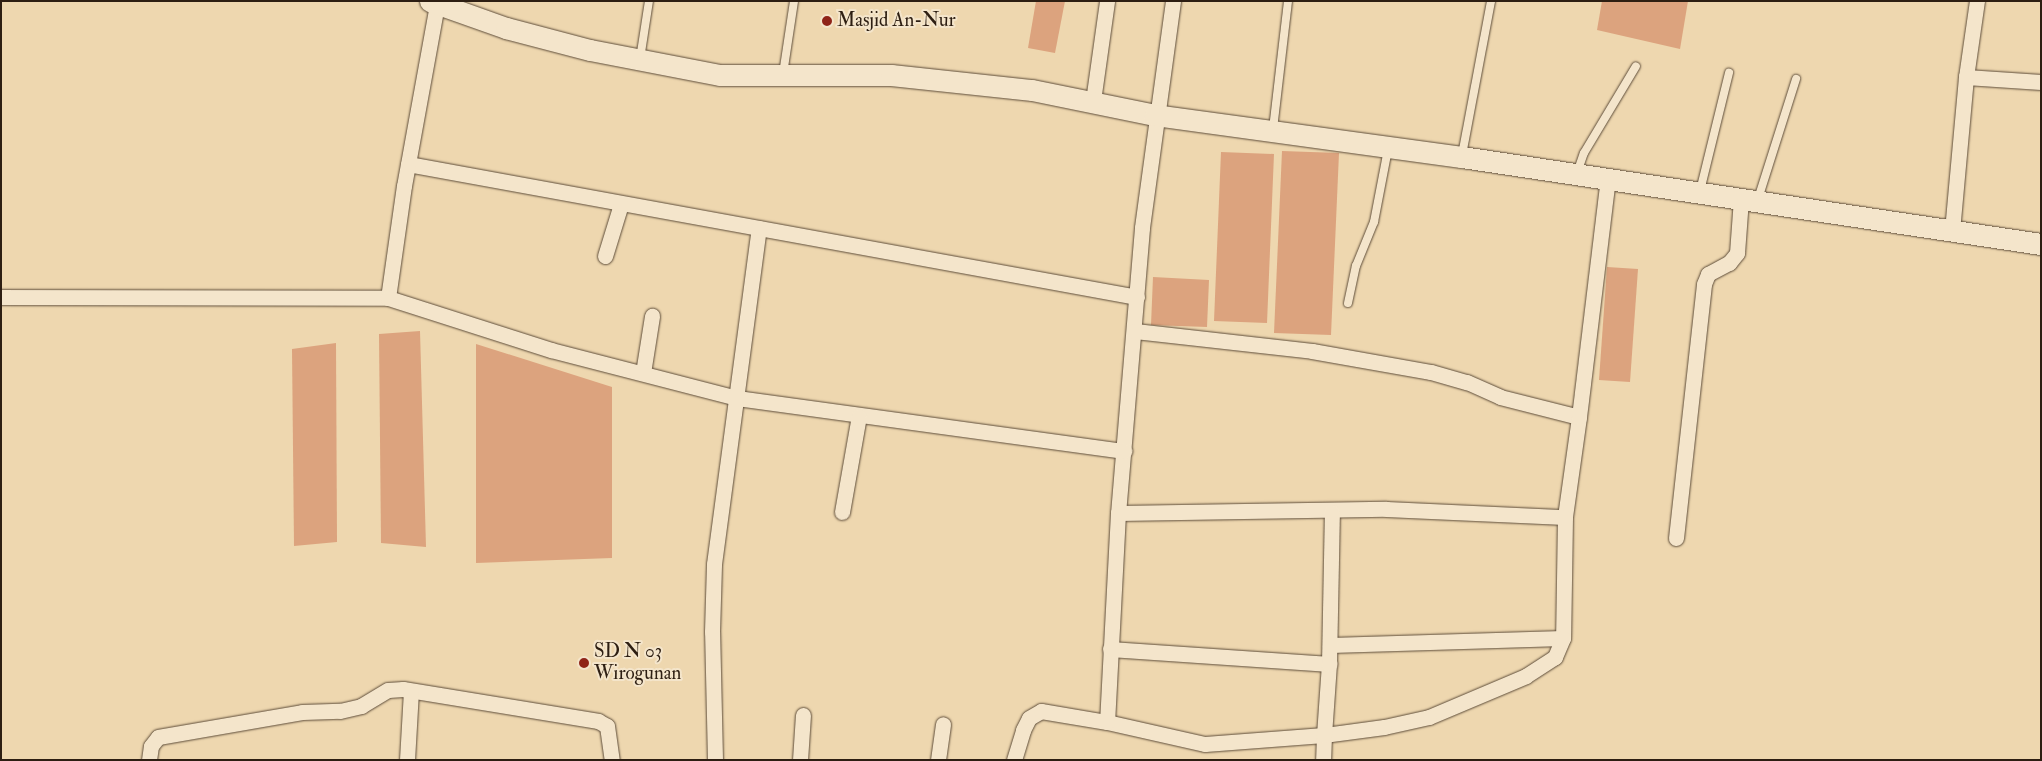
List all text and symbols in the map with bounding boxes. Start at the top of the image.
place label: Masjid An-Nur [837,10,956,32]
marker: Masjid An-Nur [821,15,833,27]
place label: SD N 03 Wirogunan [594,641,681,685]
marker: SD N 03 Wirogunan [578,657,590,669]

